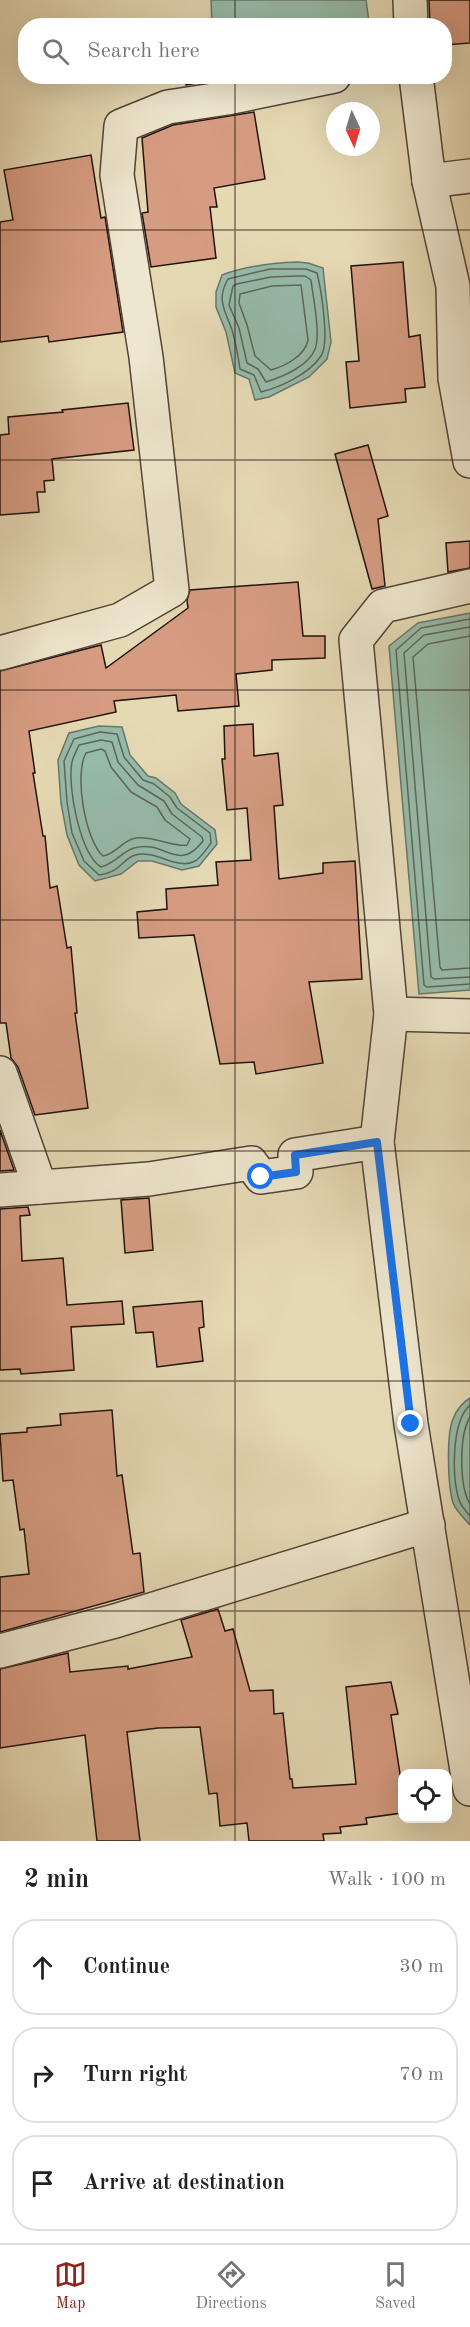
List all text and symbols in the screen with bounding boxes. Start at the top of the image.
search box [18,18,452,84]
icon: search [39,35,72,68]
text: Search here [87,40,200,62]
north arrow [326,102,380,156]
route start [247,1163,273,1189]
route end [397,1410,423,1436]
map controls [398,1769,452,1823]
button: locate [398,1769,452,1823]
text: 2 min [24,1867,89,1893]
text: Walk · 100 m [327,1870,446,1890]
icon: ahead [26,1951,59,1984]
text: Continue [83,1956,170,1978]
text: 30 m [399,1957,444,1977]
icon: right [26,2059,59,2092]
text: Turn right [83,2064,187,2086]
text: 70 m [399,2065,444,2085]
icon: arrive [26,2167,59,2200]
text: Arrive at destination [83,2172,285,2194]
tab: Map [54,2258,87,2314]
tab: Directions [196,2258,267,2314]
tab: Saved [375,2258,416,2314]

